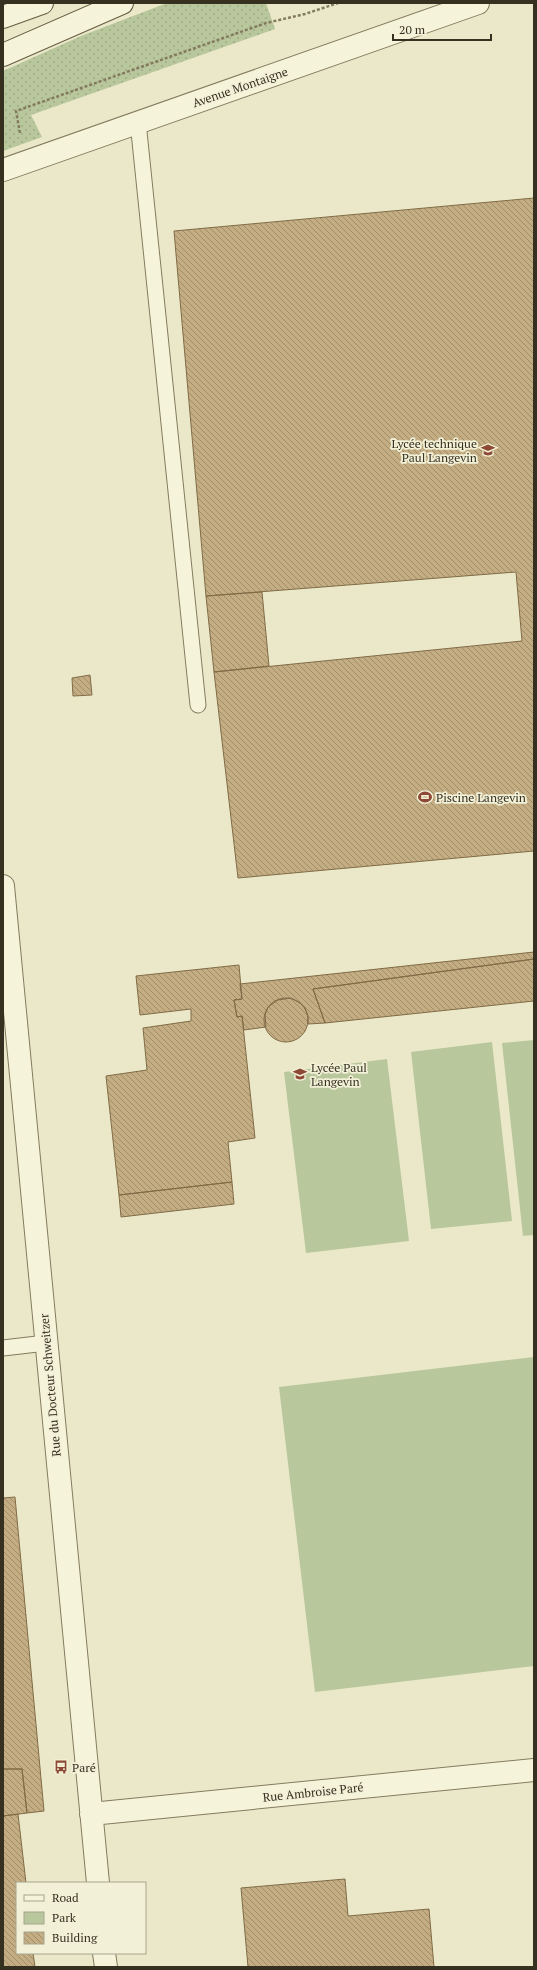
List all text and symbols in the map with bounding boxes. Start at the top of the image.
scale bar [393,16,491,42]
text: 20 m [399,22,426,37]
street label: Avenue Montaigne [190,64,290,110]
place label: Lycée technique Paul Langevin [391,436,477,465]
school or university icon: Lycée technique Paul Langevin [480,442,496,458]
sports icon: Piscine Langevin [417,789,433,805]
place label: Piscine Langevin [436,790,526,805]
place label: Lycée Paul Langevin [311,1060,367,1089]
school or university icon: Lycée Paul Langevin [292,1066,308,1082]
street label: Rue du Docteur Schweitzer [36,1312,64,1457]
bus stop icon: Paré [53,1759,69,1775]
place label: Paré [72,1760,96,1775]
street label: Rue Ambroise Paré [262,1779,364,1805]
legend [16,1882,146,1954]
text: Road [52,1890,79,1905]
text: Park [52,1910,77,1925]
text: Building [52,1930,98,1945]

